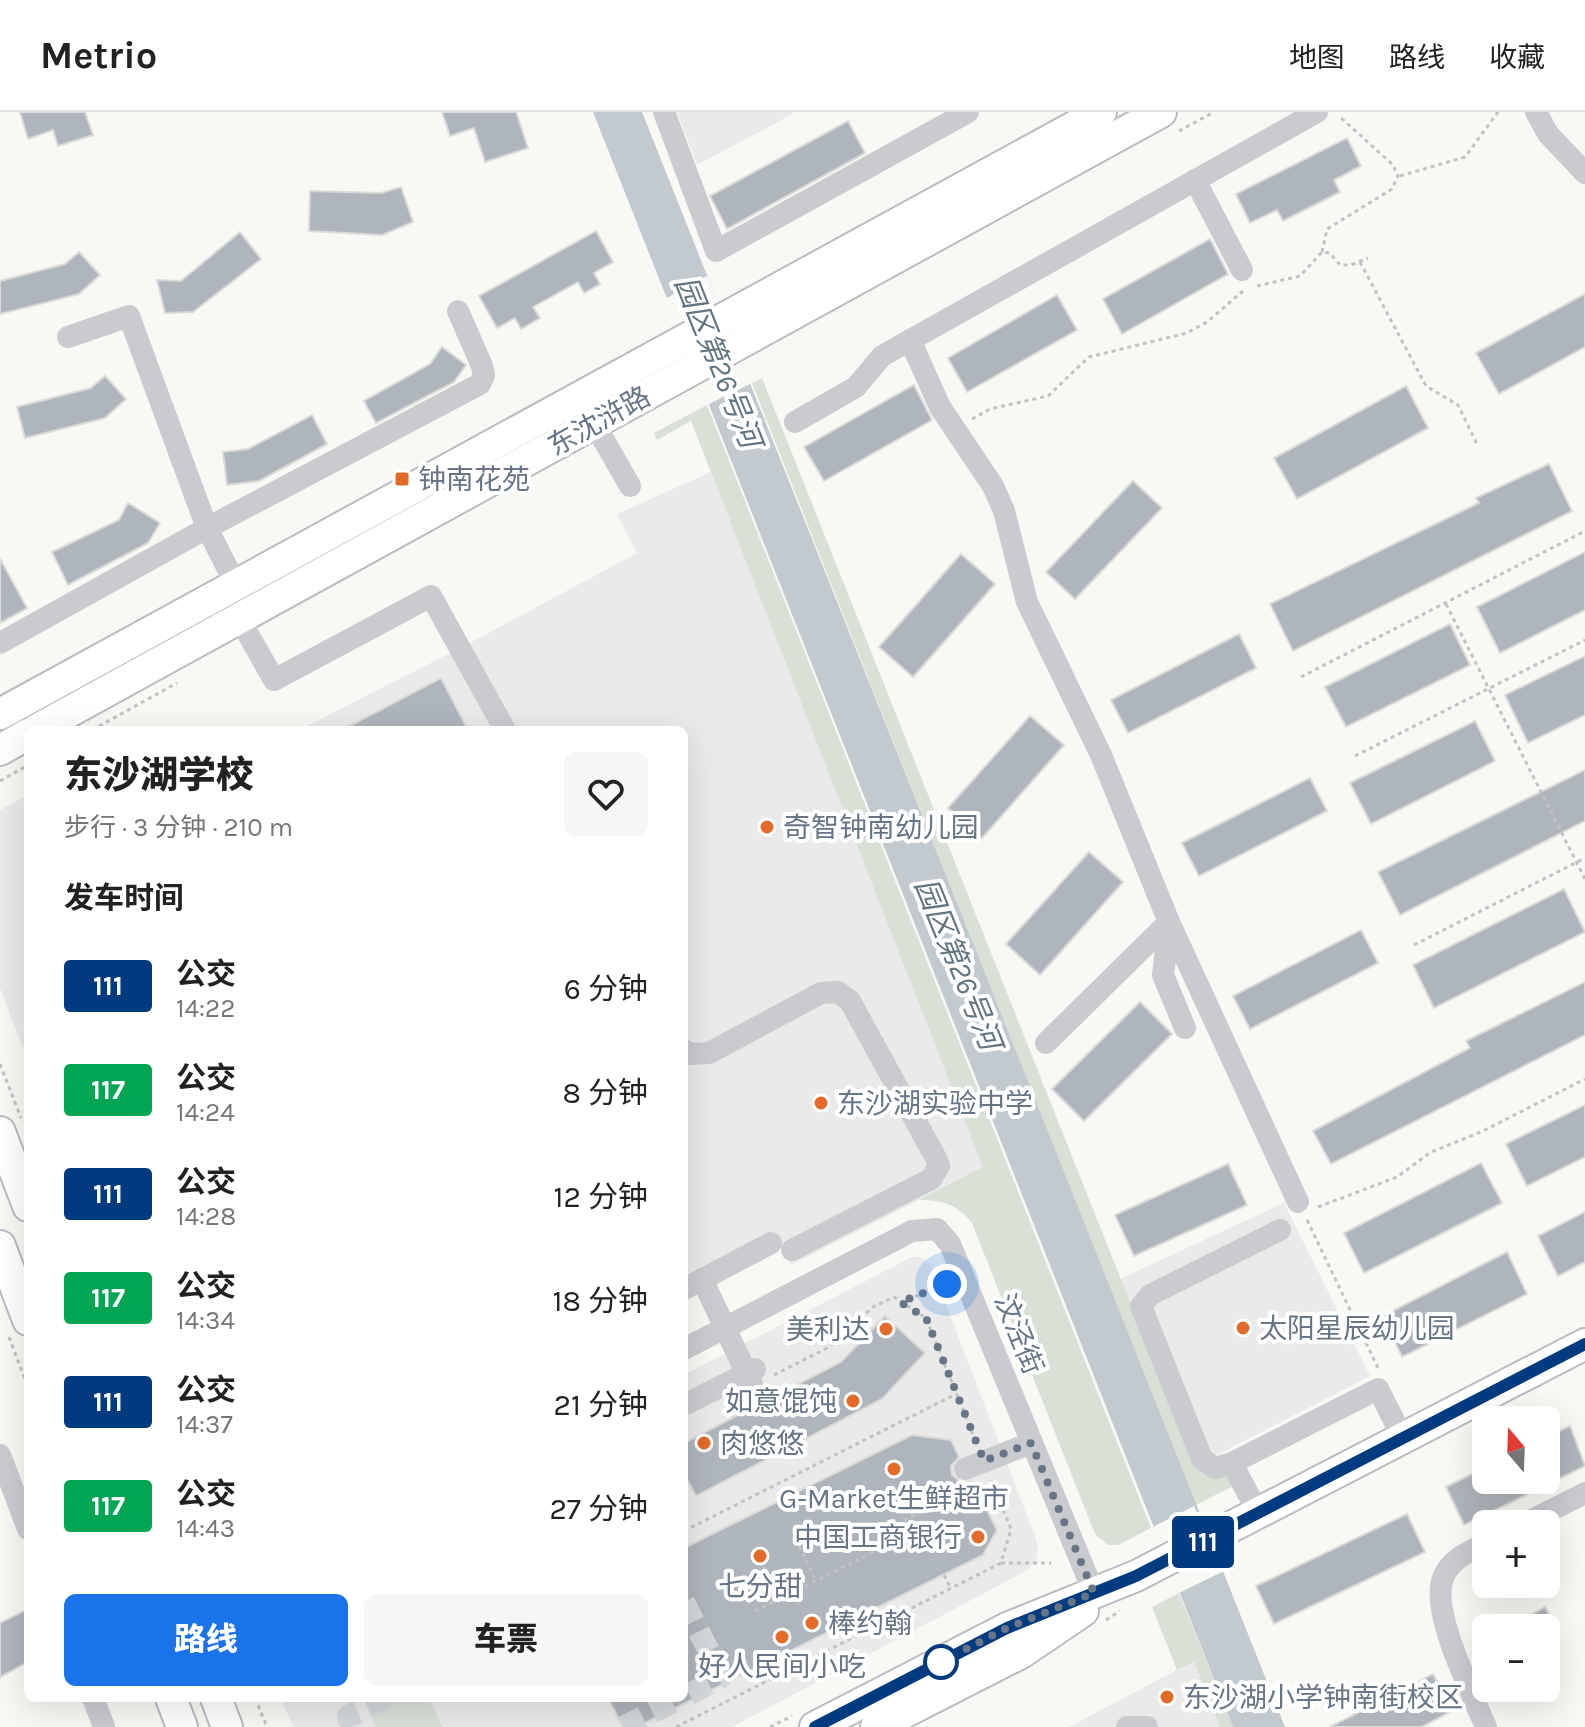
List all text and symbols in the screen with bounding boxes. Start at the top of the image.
text: Metrio [40,33,157,78]
text: 地图 [1289,41,1345,74]
text: 路线 [1389,41,1445,74]
text: 收藏 [1489,41,1545,74]
water label: 园区第26号河 [667,271,770,457]
street label: 东沈浒路 [542,379,656,463]
place label: 钟南花苑 [418,463,530,496]
marker: 钟南花苑 [393,470,411,488]
button: heart [564,752,648,836]
text: 东沙湖学校 [64,753,254,798]
place label: 奇智钟南幼儿园 [783,811,979,844]
text: 步行 · 3 分钟 · 210 m [64,812,293,843]
marker: 奇智钟南幼儿园 [758,818,776,836]
water label: 园区第26号河 [907,873,1010,1059]
text: 发车时间 [64,880,184,916]
text: 公交 [176,956,236,992]
text: 111 [93,969,123,1002]
text: 6 分钟 [564,971,648,1007]
text: 14:22 [176,993,235,1024]
text: 公交 [176,1060,236,1096]
text: 117 [91,1073,125,1106]
text: 8 分钟 [562,1075,648,1111]
place label: 东沙湖实验中学 [837,1087,1033,1120]
marker: 东沙湖实验中学 [812,1094,830,1112]
text: 14:24 [176,1097,235,1128]
text: 公交 [176,1164,236,1200]
text: 111 [93,1177,123,1210]
text: 12 分钟 [554,1179,648,1215]
text: 14:28 [176,1201,236,1232]
your location [927,1264,967,1304]
text: 公交 [176,1268,236,1304]
text: 117 [91,1281,125,1314]
text: 18 分钟 [553,1283,648,1319]
street label: 汶泾街 [988,1289,1050,1379]
text: 14:34 [176,1305,235,1336]
place label: 太阳星辰幼儿园 [1259,1312,1455,1345]
place label: 美利达 [786,1313,870,1346]
marker: 太阳星辰幼儿园 [1234,1319,1252,1337]
marker: 美利达 [877,1320,895,1338]
text: 公交 [176,1372,236,1408]
text: 111 [93,1385,123,1418]
place label: 如意馄饨 [725,1385,837,1418]
text: 21 分钟 [554,1387,648,1423]
marker: 如意馄饨 [844,1392,862,1410]
north arrow [1472,1406,1560,1494]
map controls [1472,1406,1560,1702]
text: 14:37 [176,1409,233,1440]
place label: 肉悠悠 [720,1427,804,1460]
marker: 肉悠悠 [695,1434,713,1452]
marker: G-Market生鲜超市 [885,1460,903,1478]
text: 公交 [176,1476,236,1512]
place label: G-Market生鲜超市 [779,1482,1009,1515]
text: 117 [91,1489,125,1522]
text: 27 分钟 [549,1491,648,1527]
button: + [1472,1510,1560,1598]
text: 14:43 [176,1513,235,1544]
line badge: 111 [1157,1516,1249,1568]
place label: 中国工商银行 [794,1521,962,1554]
text: 111 [1188,1525,1218,1558]
marker: 中国工商银行 [969,1528,987,1546]
marker: 七分甜 [751,1547,769,1565]
place label: 七分甜 [718,1570,802,1603]
button: 路线 [64,1594,348,1686]
button: 车票 [364,1594,648,1686]
place label: 棒约翰 [828,1607,912,1640]
marker: 棒约翰 [803,1614,821,1632]
button: − [1472,1614,1560,1702]
marker: 好人民间小吃 [773,1628,791,1646]
unlabelled marker [924,1645,958,1679]
place label: 好人民间小吃 [698,1650,866,1683]
place label: 东沙湖小学钟南街校区 [1183,1681,1463,1714]
marker: 东沙湖小学钟南街校区 [1158,1688,1176,1706]

